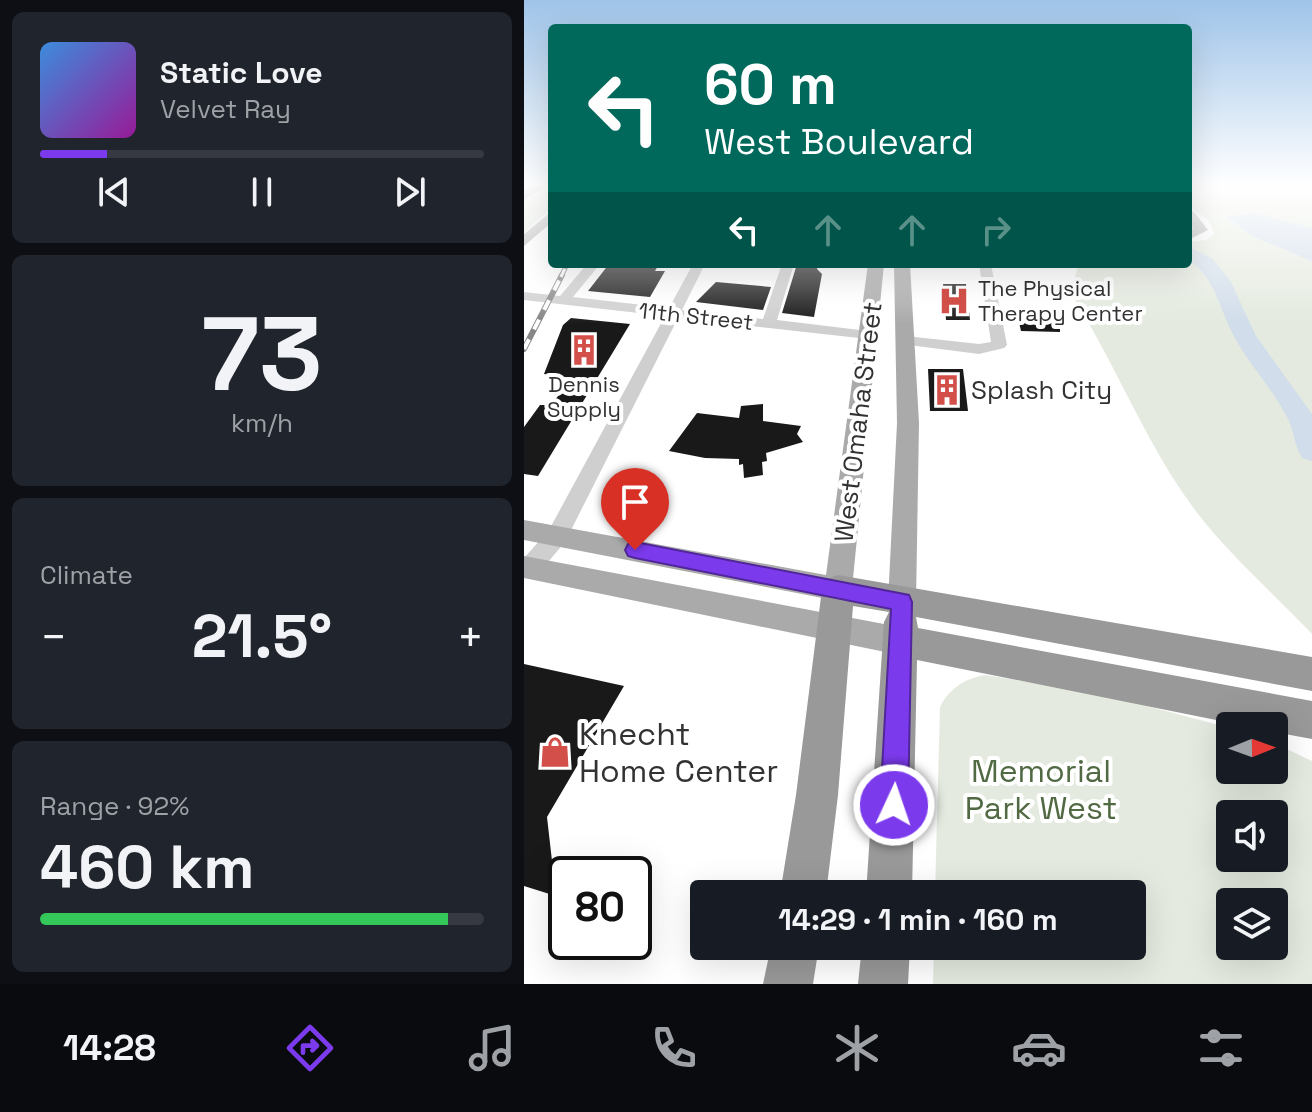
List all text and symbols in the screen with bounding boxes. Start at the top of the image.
text: 60 m [704,49,837,120]
text: Static Love [160,53,323,92]
icon: left [572,56,676,160]
text: Velvet Ray [160,92,291,126]
text: West Boulevard [704,119,974,165]
icon: previous [92,170,136,214]
icon: pause [240,170,284,214]
icon: next [388,170,432,214]
icon: left [722,208,766,252]
icon: ahead [806,208,850,252]
icon: ahead [890,208,934,252]
icon: right [974,208,1018,252]
place label: The Physical Therapy Center [978,274,1143,327]
hospital icon: The Physical Therapy Center [937,284,971,318]
text: 73 [202,288,322,420]
street label: 11th Street [637,296,755,336]
street label: West Omaha Street [826,300,890,544]
building icon: Dennis Supply [567,333,601,367]
place label: Dennis Supply [547,370,621,423]
building icon: Splash City [930,373,964,407]
place label: Splash City [971,373,1112,407]
text: km/h [231,406,293,440]
pin [601,468,669,550]
icon: arrive [613,480,657,524]
text: Climate [40,558,133,592]
text: 21.5° [192,598,332,675]
text: − [40,609,67,665]
text: + [457,609,484,665]
north arrow [1216,712,1288,784]
map controls [1216,712,1288,960]
place label: Knecht Home Center [579,714,778,791]
shop icon: Knecht Home Center [538,735,572,769]
park label: Memorial Park West [965,751,1117,828]
position arrow [852,763,936,847]
text: Range · 92% [40,789,189,823]
button: sound [1216,800,1288,872]
text: 460 km [40,829,254,906]
speed limit sign: 80 [548,856,652,960]
button: layers [1216,888,1288,960]
text: 14:29 · 1 min · 160 m [778,900,1058,939]
icon: directions [282,1020,338,1076]
icon: music [464,1020,520,1076]
icon: phone [646,1020,702,1076]
icon: climate [829,1020,885,1076]
icon: car [1011,1020,1067,1076]
icon: filters [1193,1020,1249,1076]
text: 14:28 [63,1025,156,1071]

